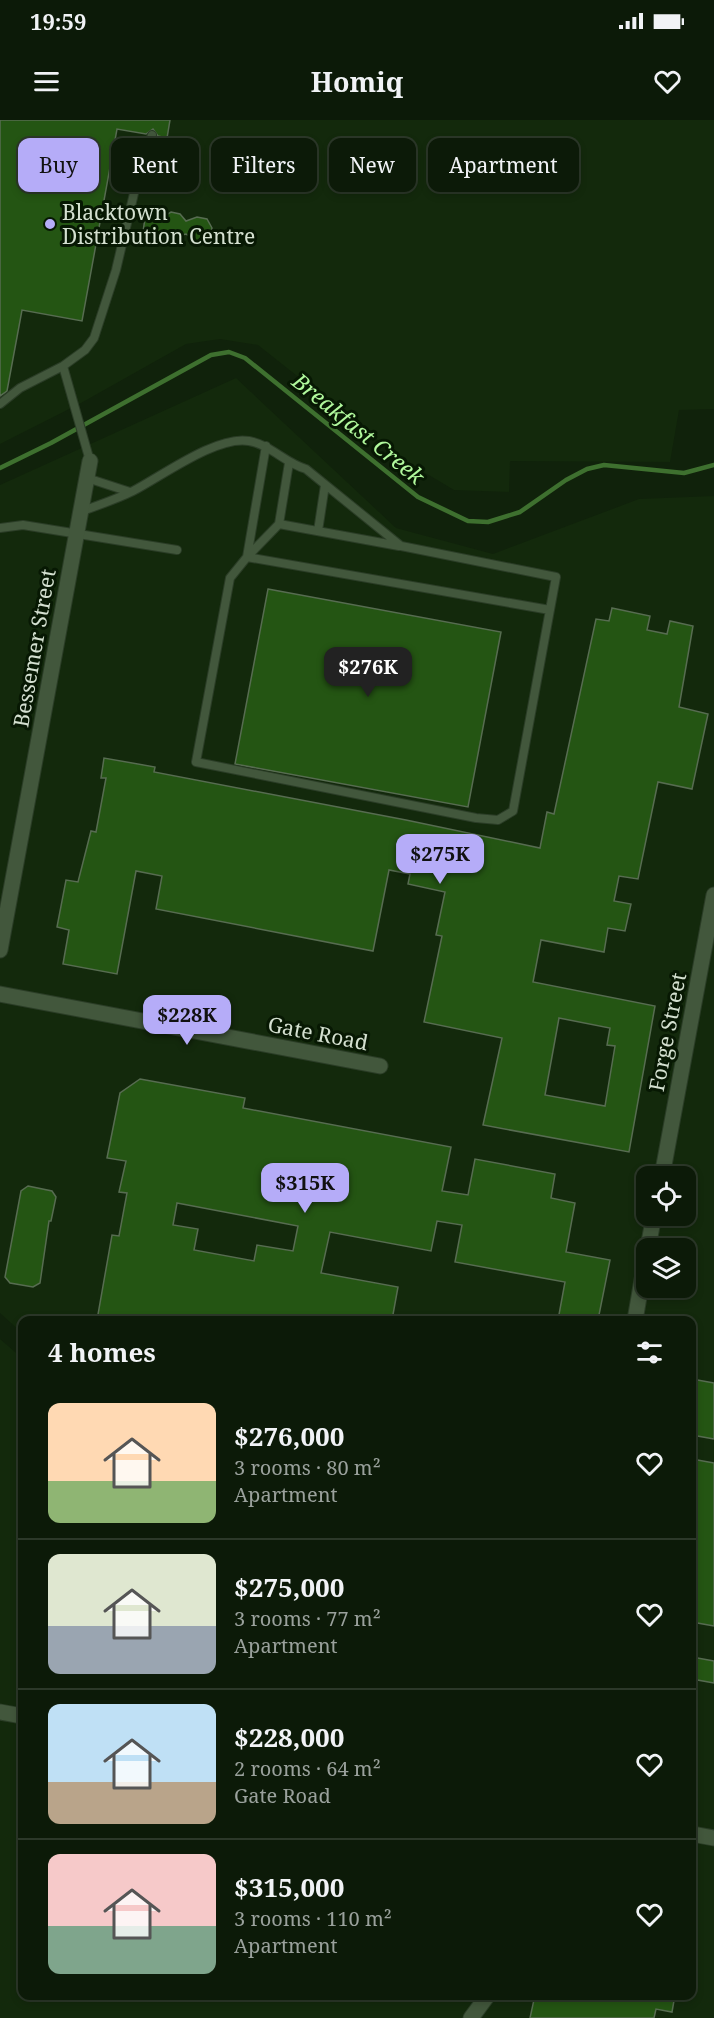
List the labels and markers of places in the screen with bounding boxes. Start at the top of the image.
place label: Blacktown Distribution Centre [62,198,255,250]
marker: Blacktown Distribution Centre [43,217,57,231]
pin: $276K [326,647,410,698]
pin: $275K [398,834,482,885]
pin: $228K [145,995,229,1046]
pin: $315K [263,1163,347,1214]

